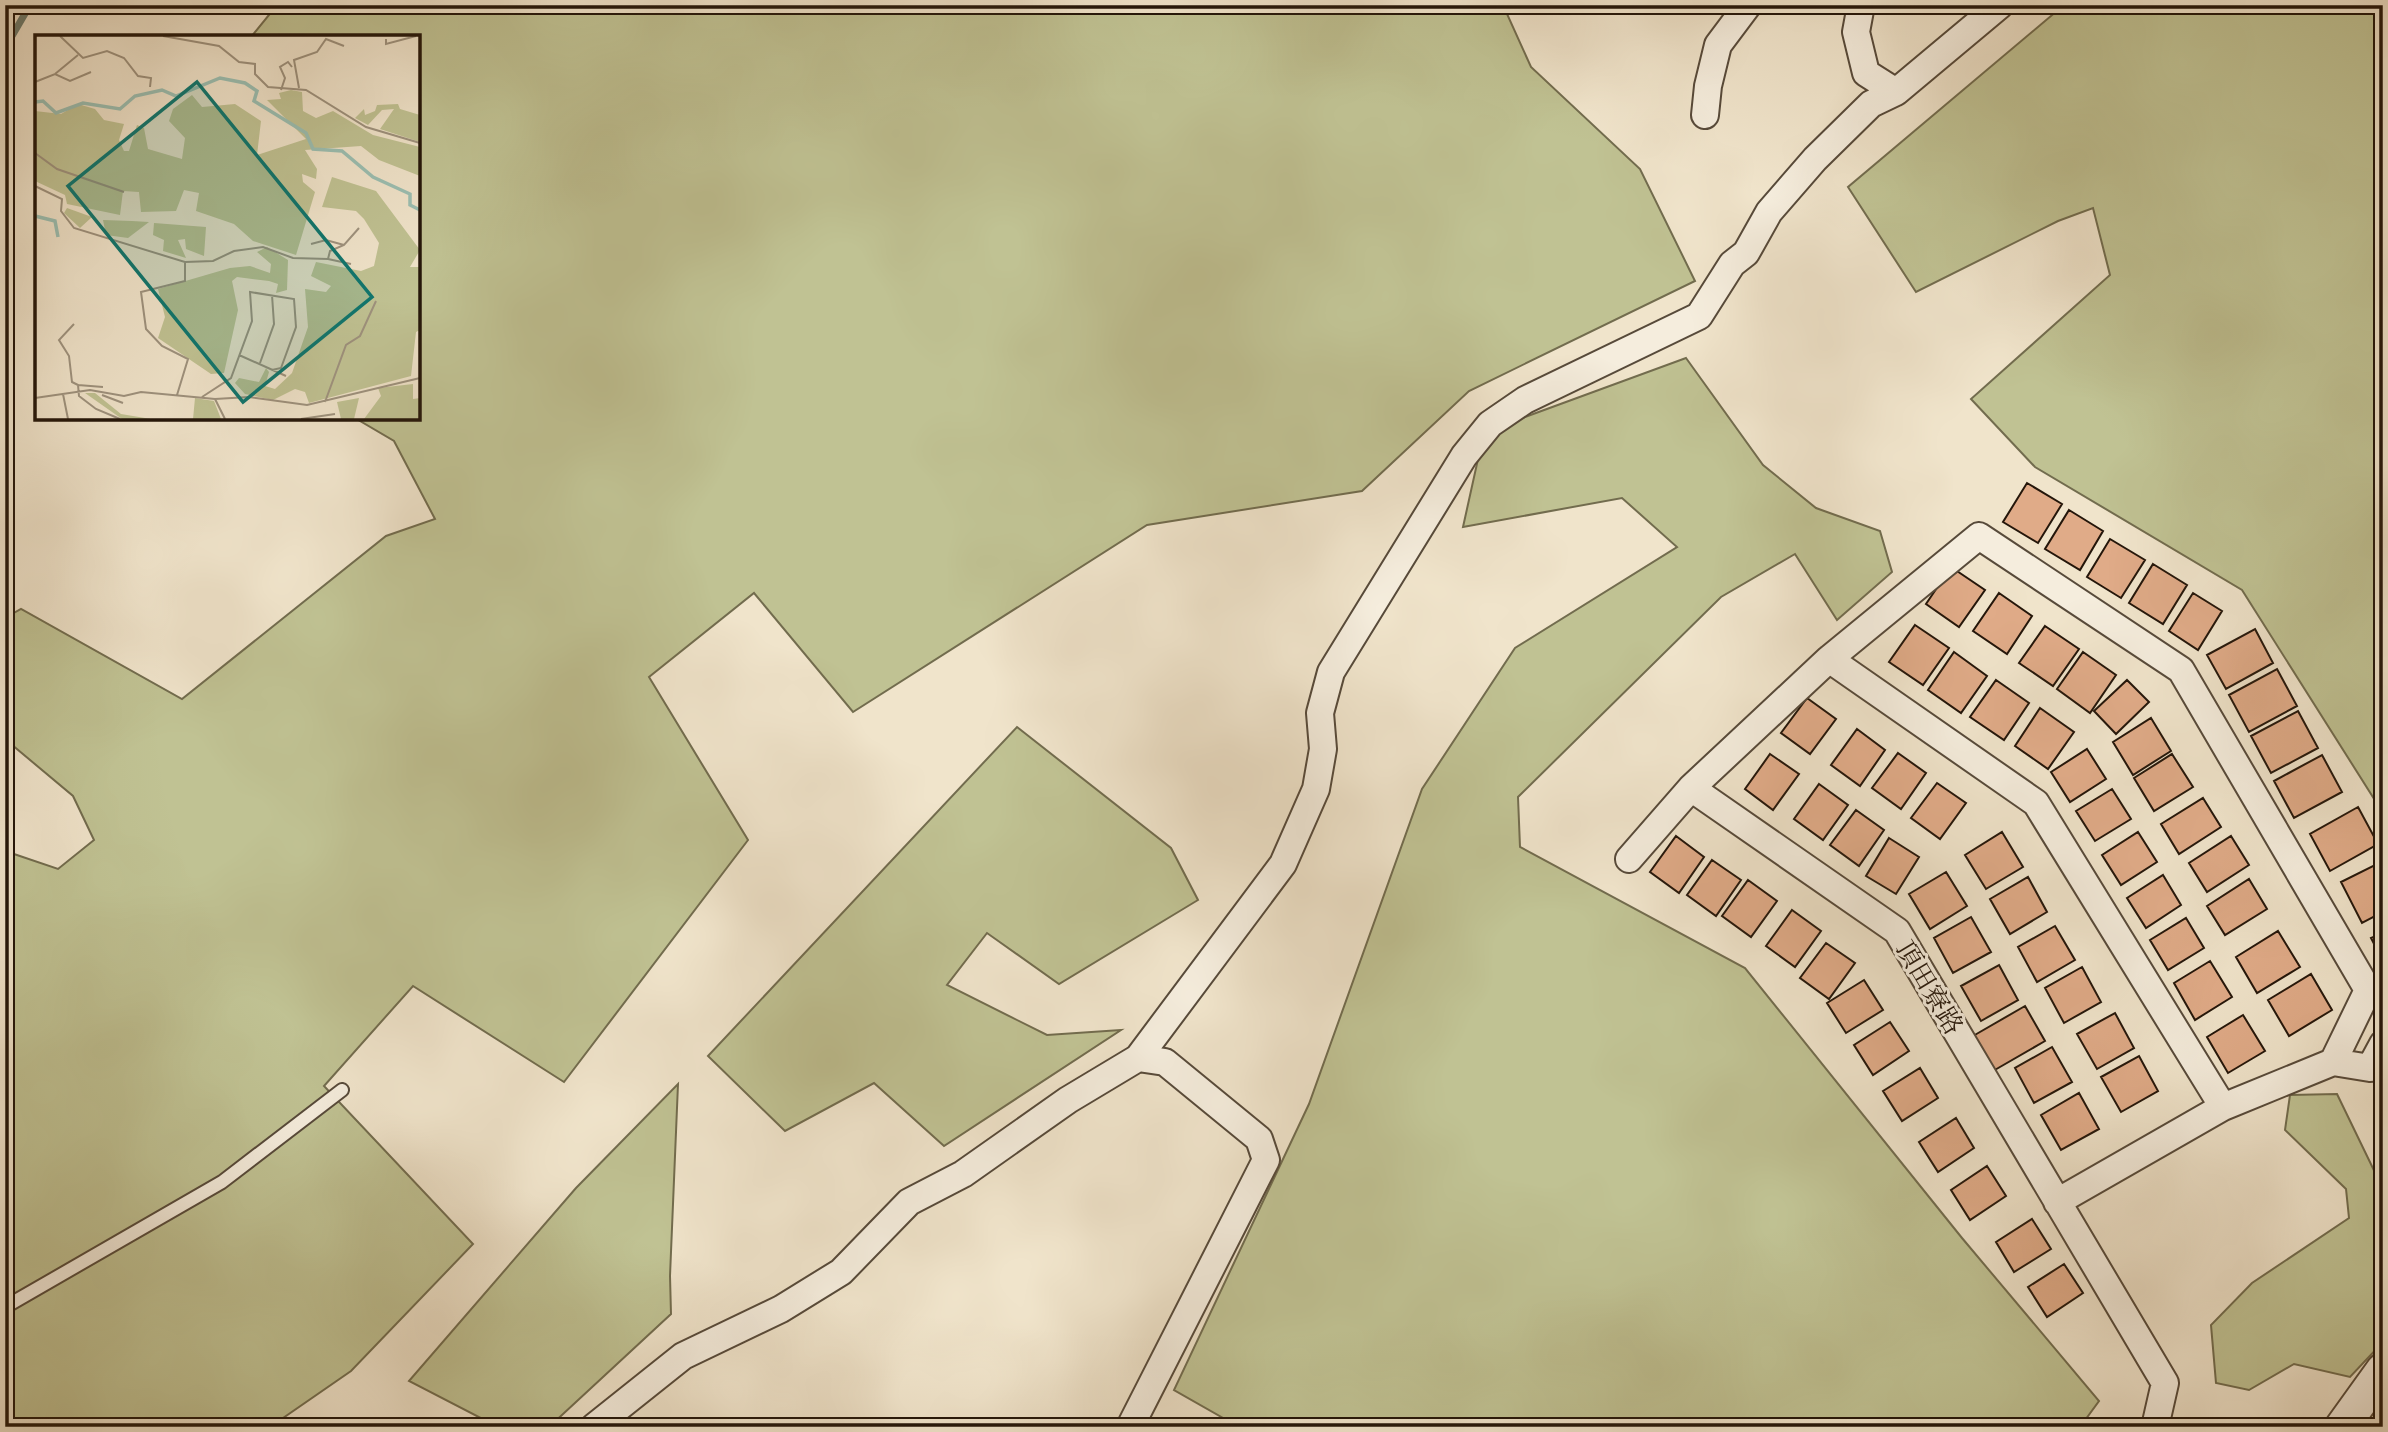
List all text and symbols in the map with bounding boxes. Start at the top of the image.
inset map [35,35,420,420]
street label: 頂田寮路 [1886,932,1974,1042]

